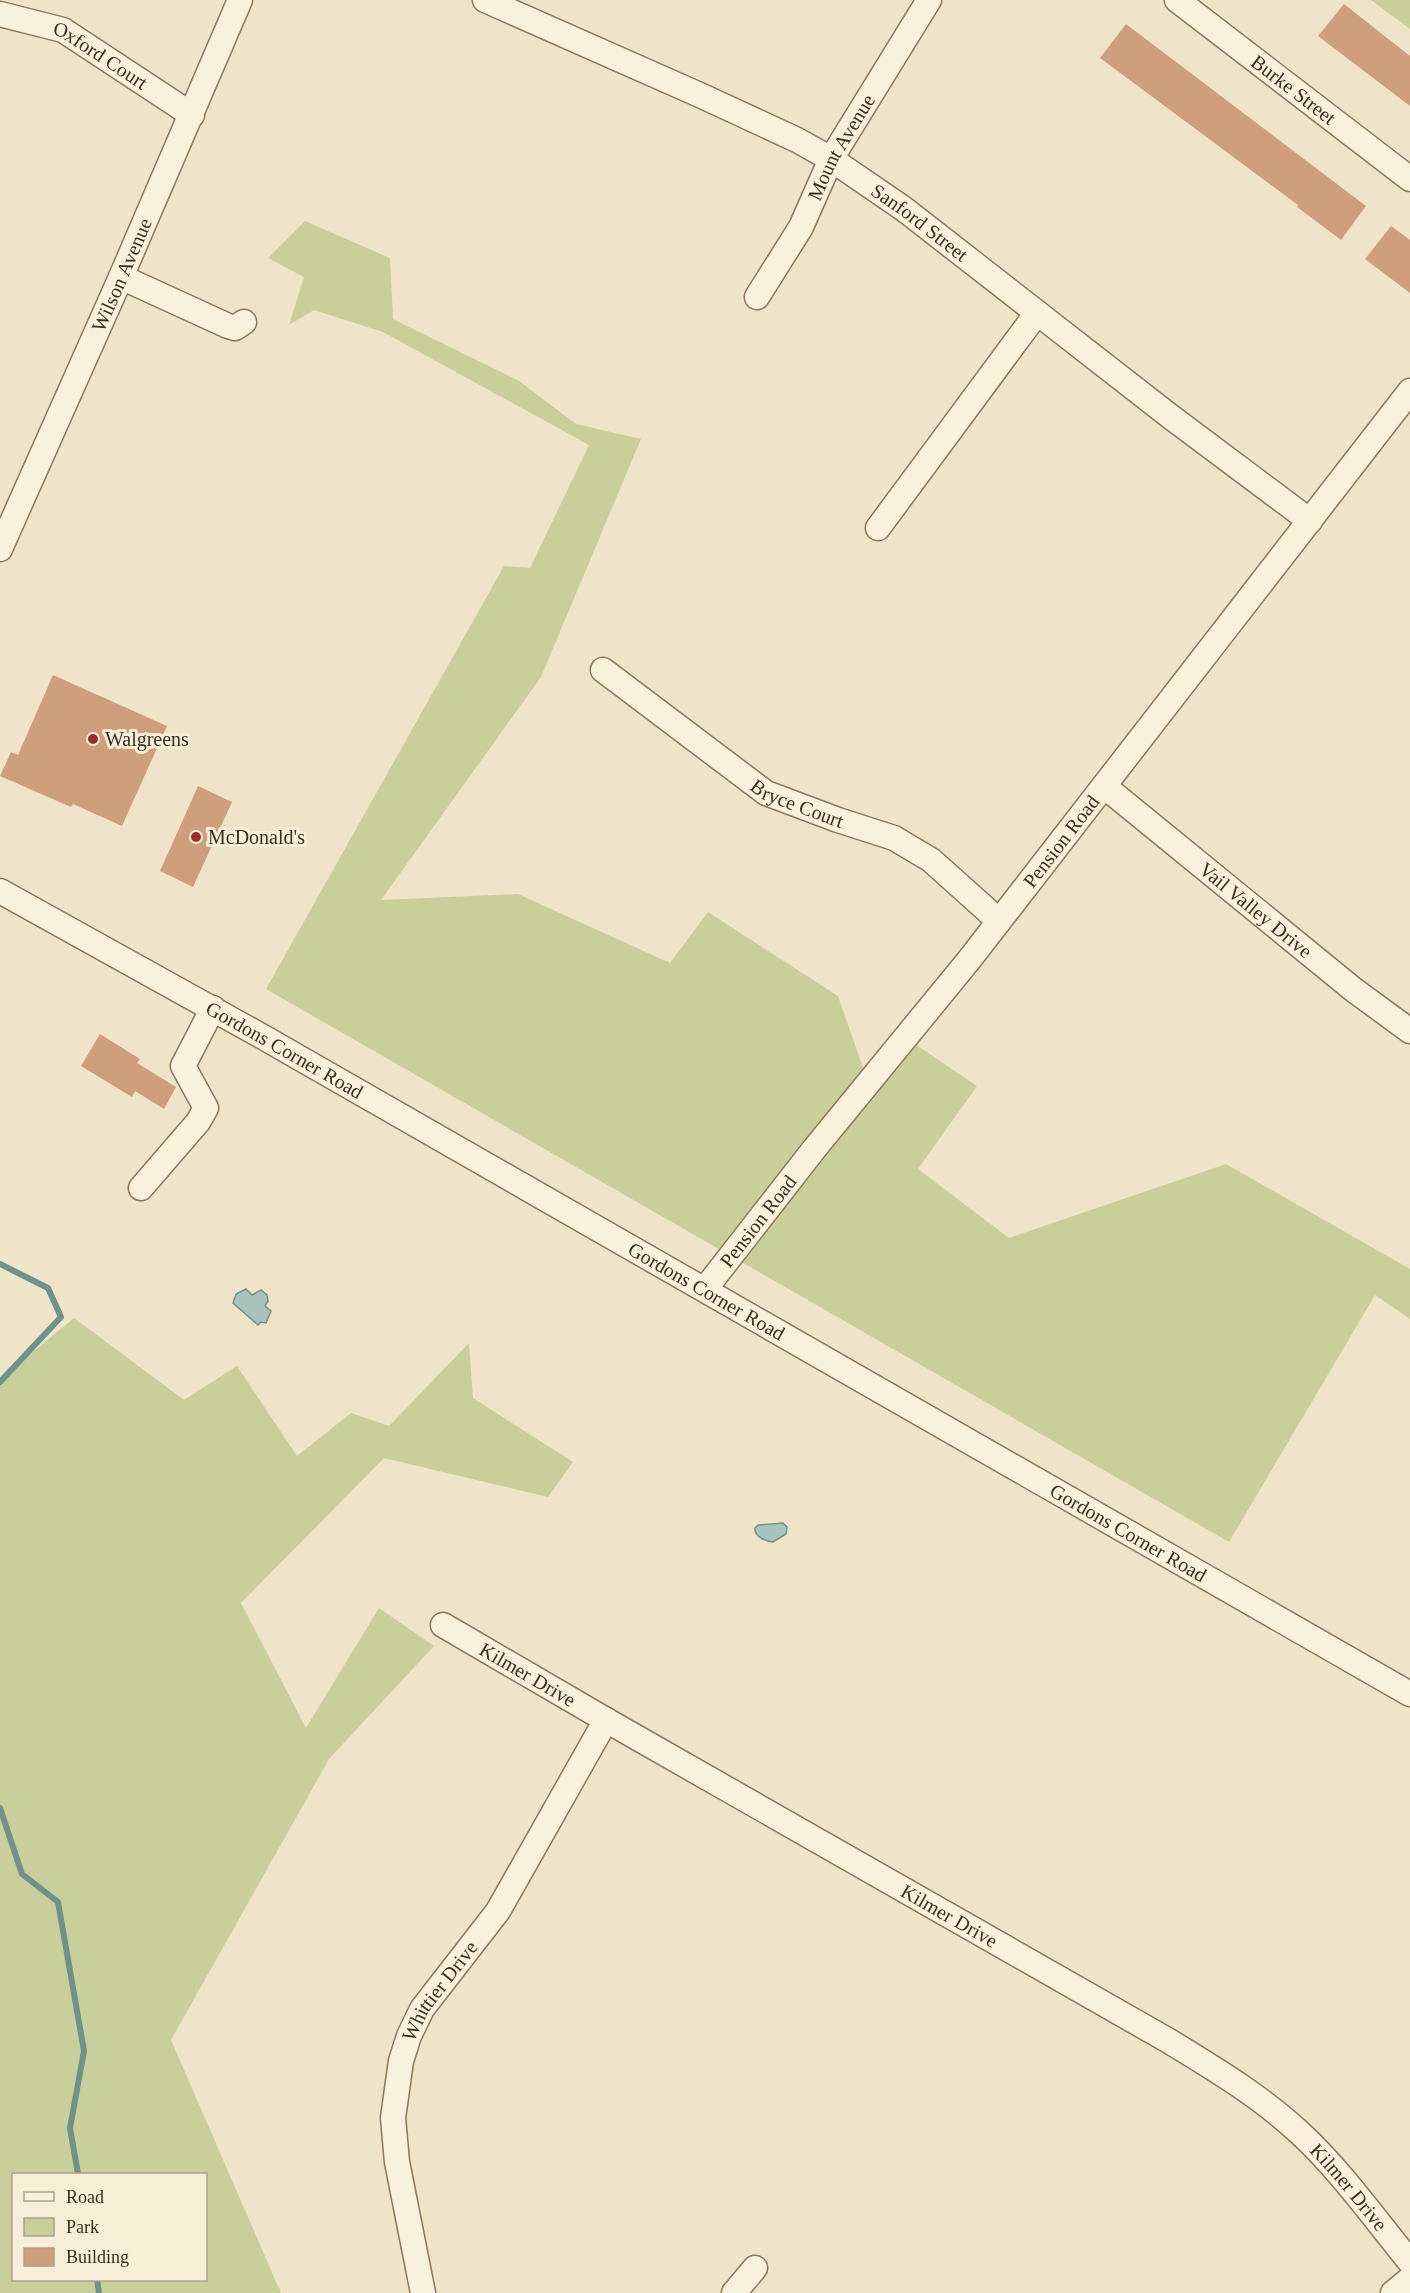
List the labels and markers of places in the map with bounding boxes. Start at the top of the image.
place label: Walgreens [105,728,189,751]
marker: Walgreens [86,732,100,746]
place label: McDonald's [208,826,305,848]
marker: McDonald's [189,830,203,844]

